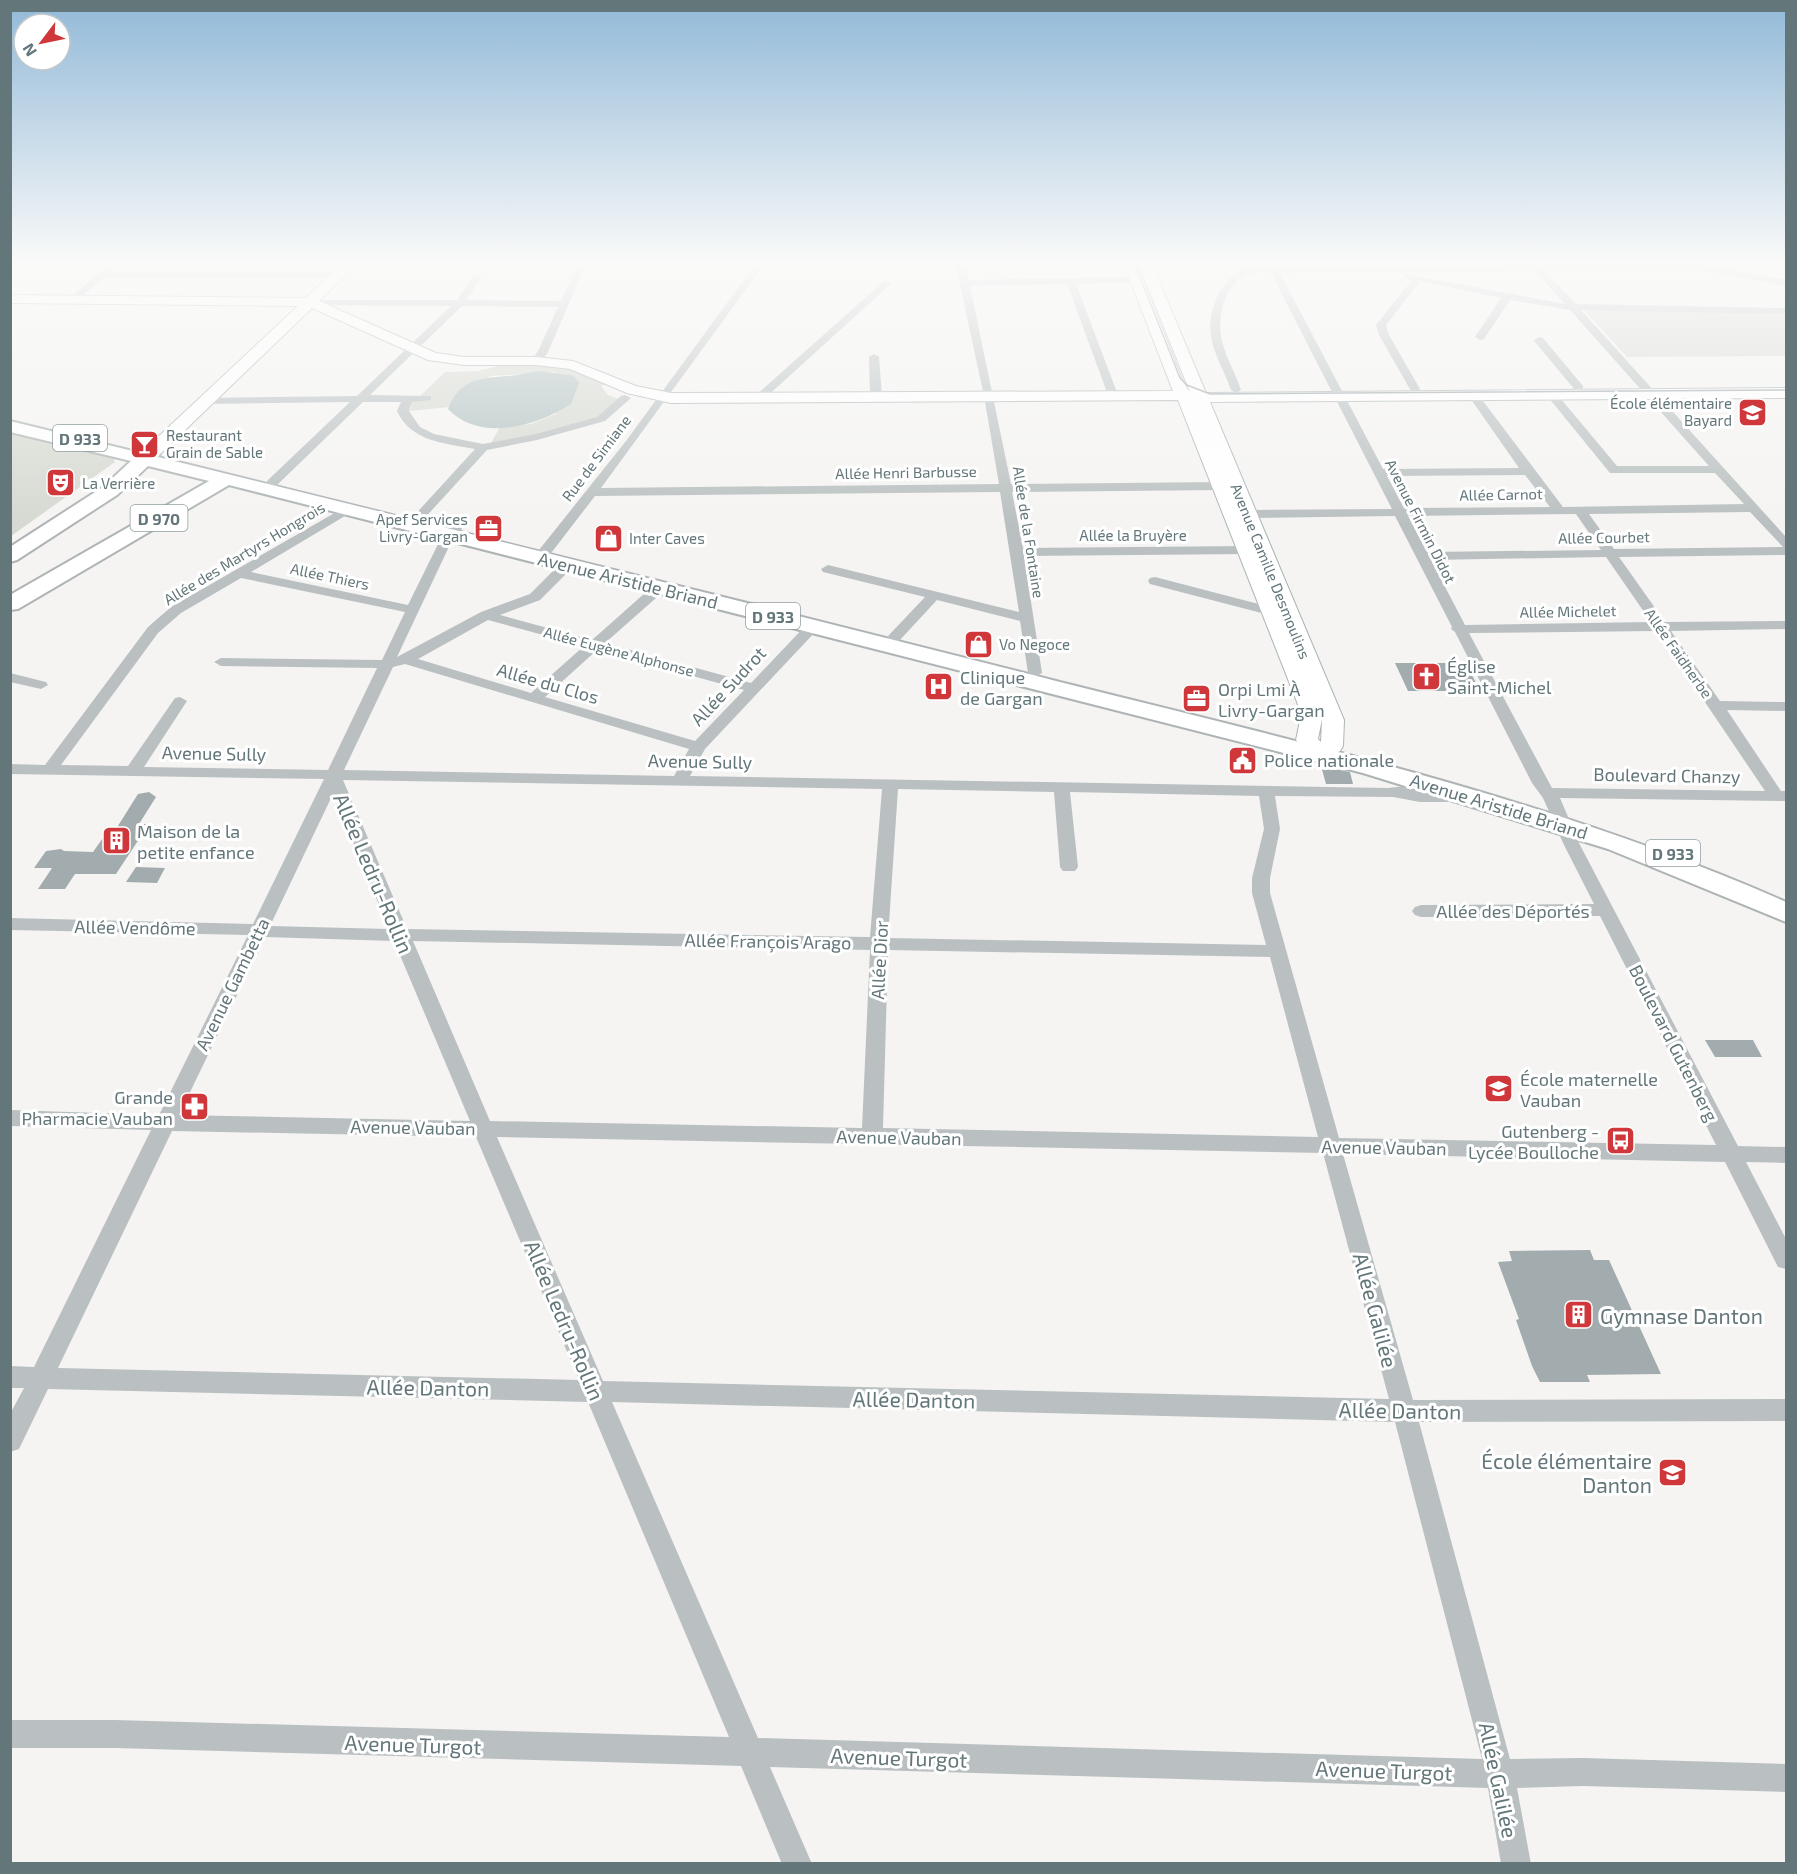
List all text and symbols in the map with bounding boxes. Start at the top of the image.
north arrow [12,12,72,72]
text: N [18,40,40,60]
place label: École élémentaire Bayard [1610,394,1732,429]
school or university icon: École élémentaire Bayard [1737,396,1769,428]
street label: Rue de Simiane [558,411,634,505]
road number: D 933 [53,425,107,451]
place label: Restaurant Grain de Sable [166,426,263,461]
bar icon: Restaurant Grain de Sable [129,428,161,460]
street label: Avenue Firmin Didot [1382,456,1460,586]
street label: Allée Henri Barbusse [835,462,977,482]
street label: Allée de la Fontaine [1010,465,1048,599]
theatre icon: La Verrière [45,467,77,499]
place label: La Verrière [82,474,155,492]
street label: Avenue Camille Desmoulins [1227,481,1315,661]
street label: Allée Carnot [1459,484,1543,504]
street label: Allée des Martyrs Hongrois [160,498,328,608]
road number: D 970 [130,505,188,531]
place label: Apef Services Livry-Gargan [376,510,468,545]
office icon: Apef Services Livry-Gargan [473,512,505,544]
shop icon: Inter Caves [592,522,624,554]
street label: Allée la Bruyère [1079,526,1187,544]
street label: Allée Courbet [1558,527,1650,547]
place label: Inter Caves [629,529,705,547]
street label: Avenue Aristide Briand [536,547,720,613]
street label: Allée Thiers [289,559,371,593]
street label: Allée Michelet [1519,601,1617,621]
road number: D 933 [746,603,800,629]
street label: Allée Faidherbe [1641,605,1717,701]
street label: Allée Eugène Alphonse [542,622,696,680]
shop icon: Vo Negoce [962,628,994,660]
place label: Vo Negoce [999,635,1070,653]
street label: Allée Sudrot [686,642,770,730]
place label: Église Saint-Michel [1447,655,1552,698]
street label: Allée du Clos [495,658,601,708]
church icon: Église Saint-Michel [1410,660,1442,692]
place label: Clinique de Gargan [960,666,1043,709]
hospital icon: Clinique de Gargan [923,671,955,703]
place label: Orpi Lmi À Livry-Gargan [1218,678,1325,721]
office icon: Orpi Lmi À Livry-Gargan [1181,683,1213,715]
street label: Avenue Sully [162,741,267,765]
public building icon: Police nationale [1227,744,1259,776]
street label: Avenue Sully [648,749,753,773]
place label: Police nationale [1264,749,1394,771]
street label: Boulevard Chanzy [1593,763,1741,787]
street label: Avenue Aristide Briand [1407,768,1591,844]
street label: Allée Ledru-Rollin [329,789,419,957]
place label: Maison de la petite enfance [137,820,255,863]
building icon: Maison de la petite enfance [100,825,132,857]
road number: D 933 [1646,840,1700,866]
street label: Allée des Déportés [1436,900,1590,922]
street label: Avenue Gambetta [190,914,274,1054]
street label: Allée Vendôme [74,915,196,939]
street label: Allée Dior [866,920,892,1000]
street label: Allée François Arago [684,929,852,954]
street label: Boulevard Gutenberg [1625,961,1723,1125]
place label: École maternelle Vauban [1520,1068,1658,1111]
school or university icon: École maternelle Vauban [1483,1073,1515,1105]
place label: Grande Pharmacie Vauban [21,1086,173,1129]
pharmacy icon: Grande Pharmacie Vauban [178,1091,210,1123]
street label: Avenue Vauban [350,1115,476,1139]
place label: Gutenberg - Lycée Boulloche [1468,1120,1599,1163]
street label: Avenue Vauban [836,1125,962,1149]
bus stop icon: Gutenberg - Lycée Boulloche [1604,1125,1636,1157]
street label: Avenue Vauban [1321,1135,1447,1159]
street label: Allée Ledru-Rollin [520,1236,610,1404]
street label: Allée Galilée [1349,1250,1403,1370]
building icon: Gymnase Danton [1563,1299,1595,1331]
place label: Gymnase Danton [1600,1303,1763,1328]
street label: Allée Danton [367,1373,489,1401]
street label: Allée Danton [853,1385,975,1413]
street label: Allée Danton [1339,1396,1461,1424]
place label: École élémentaire Danton [1481,1448,1652,1497]
school or university icon: École élémentaire Danton [1657,1456,1689,1488]
street label: Allée Galilée [1475,1720,1523,1840]
street label: Avenue Turgot [344,1729,482,1759]
street label: Avenue Turgot [830,1742,968,1772]
street label: Avenue Turgot [1315,1755,1453,1785]

